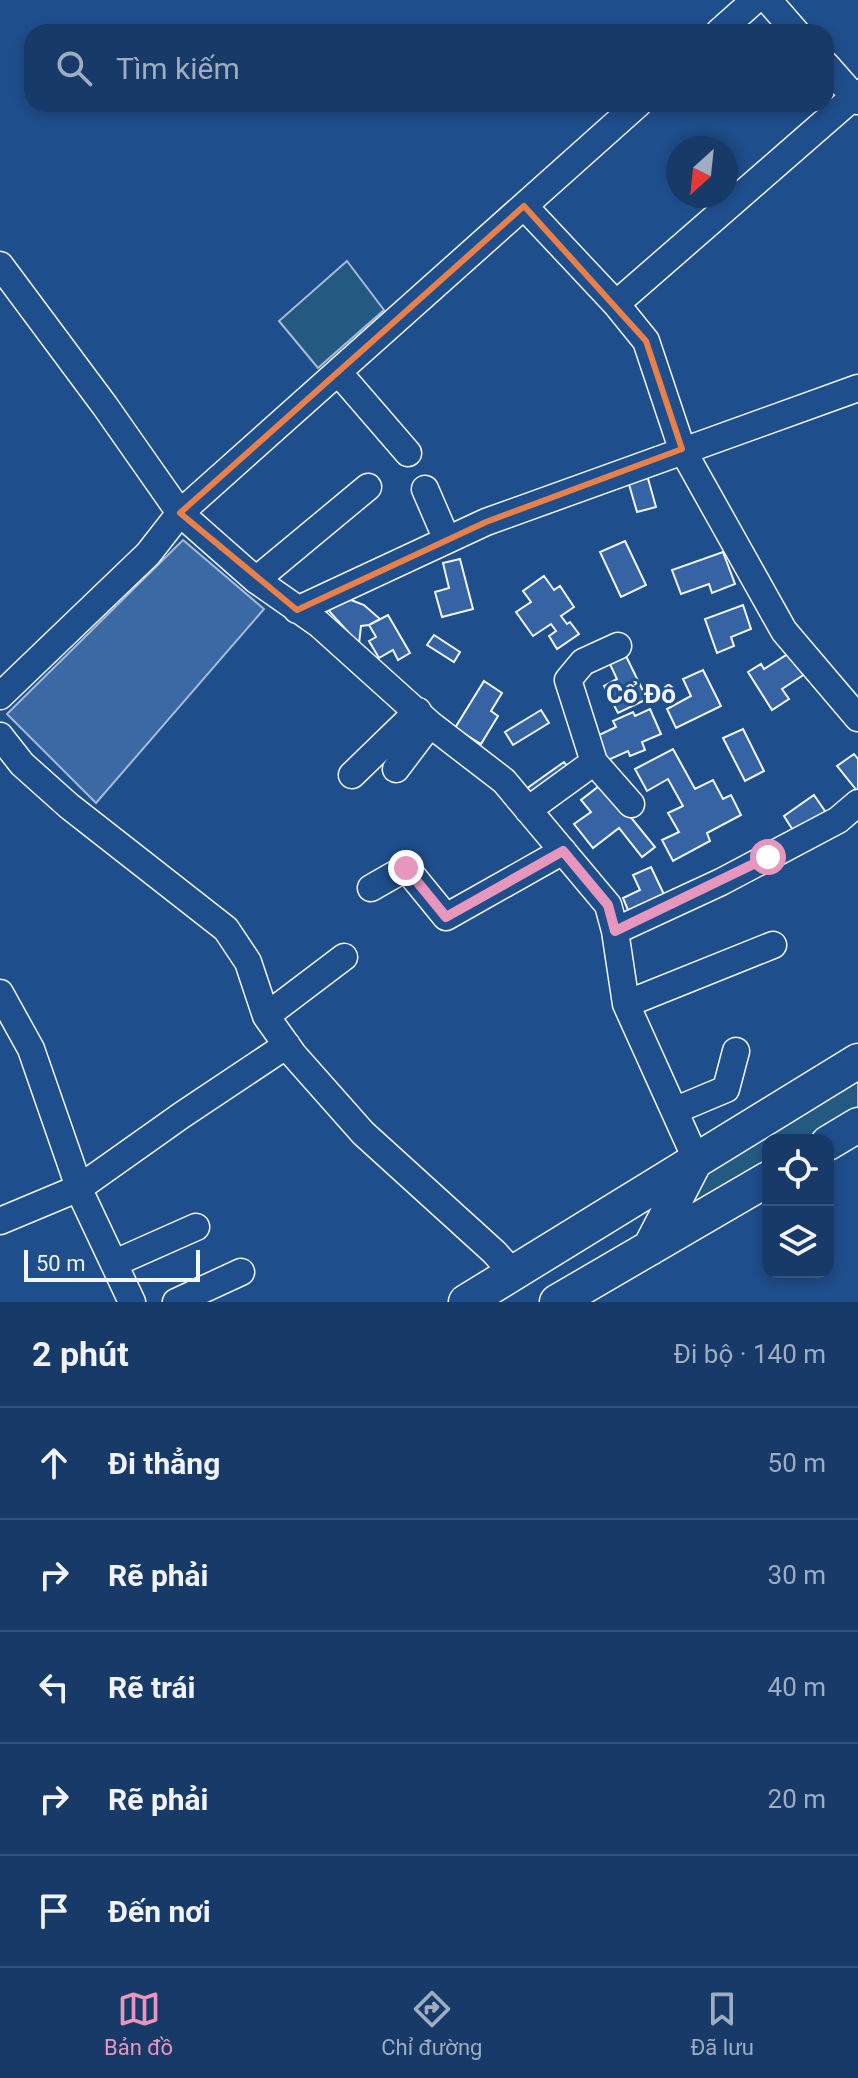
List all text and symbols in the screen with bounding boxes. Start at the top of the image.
search box [24,24,834,112]
icon: search [52,46,96,90]
text: Tìm kiếm [116,51,240,86]
north arrow [666,136,738,208]
district label: Cổ Đô [606,679,676,709]
route start [750,839,786,875]
route end [388,850,424,886]
map controls [762,1134,834,1278]
button: locate [762,1134,834,1206]
button: layers [762,1206,834,1278]
scale bar [24,1246,200,1282]
text: 50 m [36,1251,85,1276]
text: 2 phút [32,1334,129,1374]
text: Đi bộ · 140 m [674,1339,826,1369]
icon: ahead [32,1441,76,1485]
text: Đi thẳng [108,1446,220,1481]
text: 50 m [768,1448,826,1478]
icon: right [32,1553,76,1597]
text: Rẽ phải [108,1558,209,1593]
text: 30 m [768,1560,826,1590]
icon: left [32,1665,76,1709]
text: Rẽ trái [108,1670,196,1705]
text: 40 m [768,1672,826,1702]
icon: right [32,1777,76,1821]
text: Rẽ phải [108,1782,209,1817]
text: 20 m [768,1784,826,1814]
icon: arrive [32,1889,76,1933]
text: Đến nơi [108,1894,211,1929]
tab: Bản đồ [104,1987,173,2060]
tab: Chỉ đường [381,1987,482,2060]
tab: Đã lưu [691,1987,754,2060]

